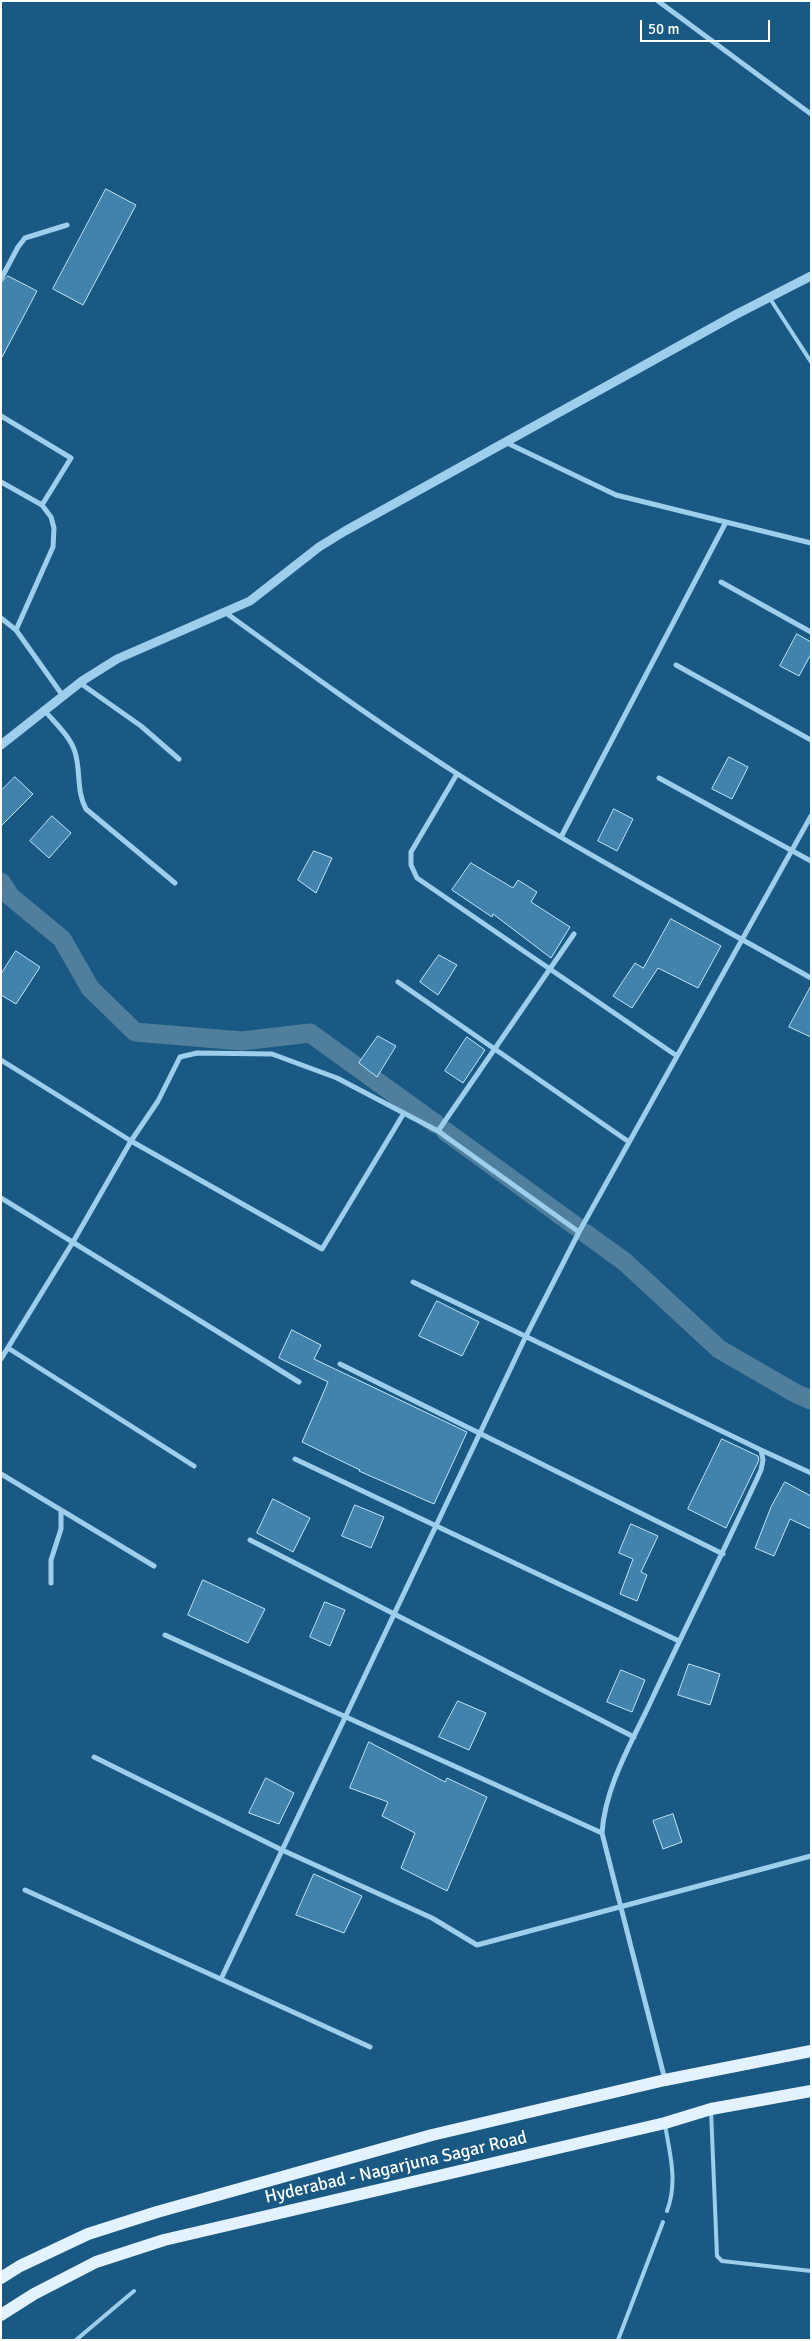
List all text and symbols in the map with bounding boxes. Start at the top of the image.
scale bar [642,10,772,42]
text: 50 m [648,20,679,38]
street label: Hyderabad - Nagarjuna Sagar Road [263,2127,529,2209]

